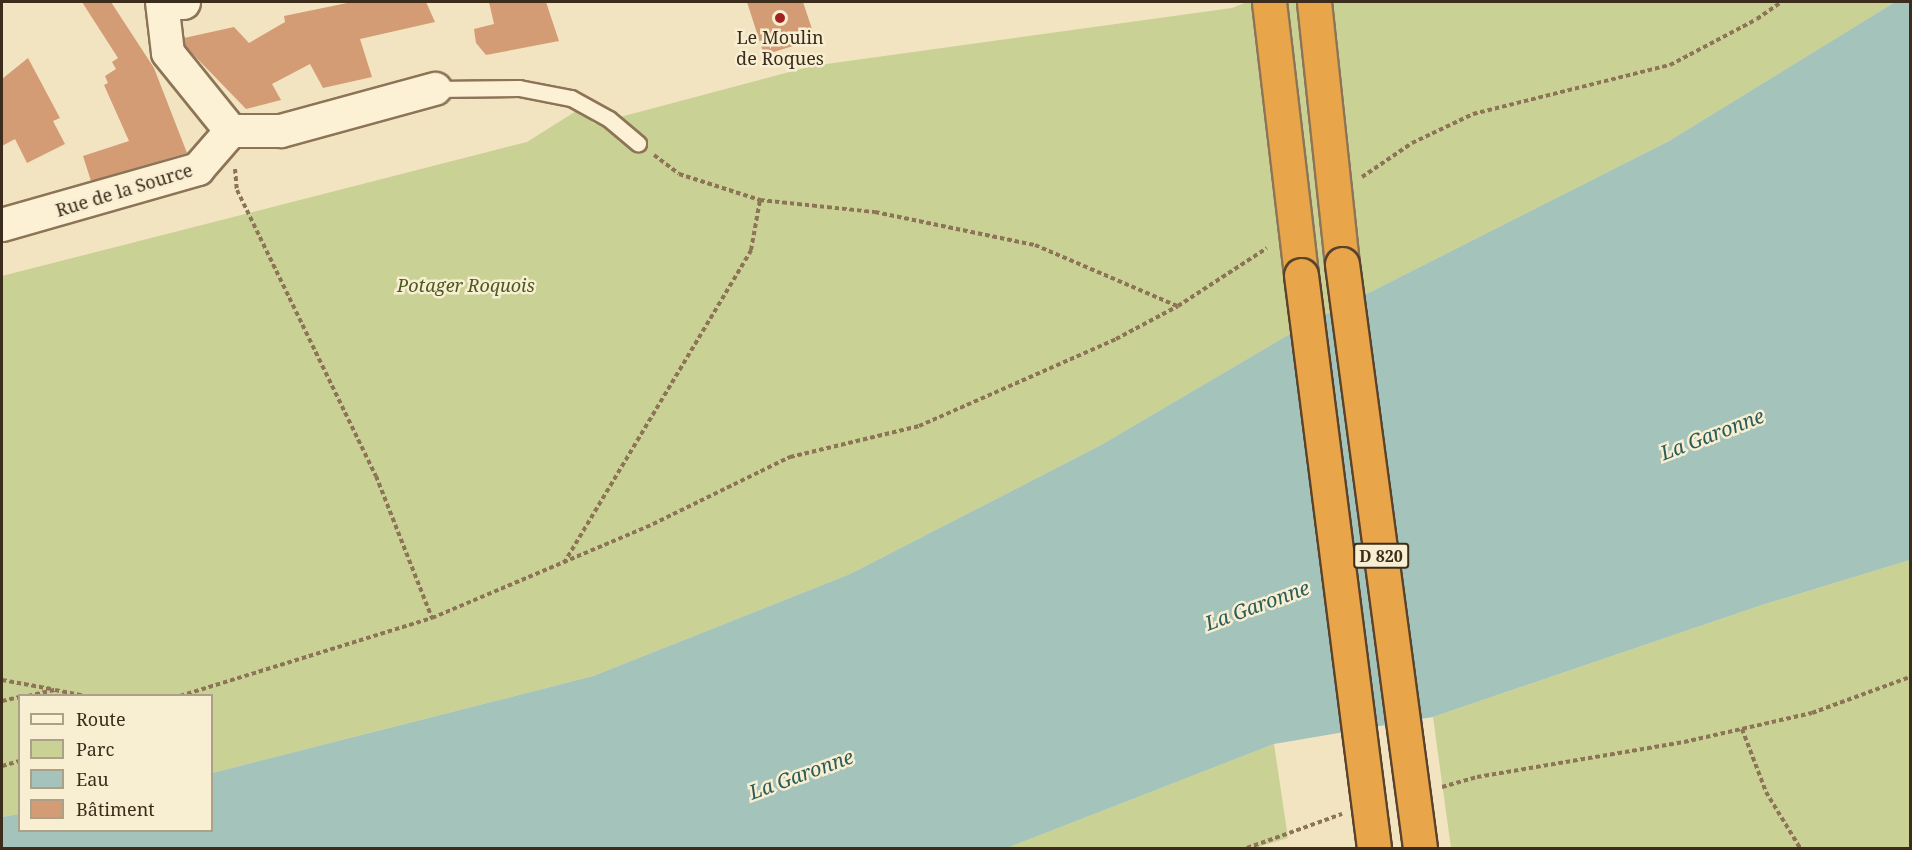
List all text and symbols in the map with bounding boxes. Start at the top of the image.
marker: Le Moulin de Roques [773,11,787,25]
place label: Le Moulin de Roques [736,27,824,70]
street label: Rue de la Source [53,159,195,221]
park label: Potager Roquois [397,274,535,296]
water label: La Garonne [1657,403,1767,465]
road number: D 820 [1352,543,1410,569]
water label: La Garonne [1202,575,1312,635]
legend [18,694,213,832]
text: Route [76,707,126,731]
text: Parc [76,737,114,761]
water label: La Garonne [746,744,856,804]
text: Eau [76,767,109,791]
text: Bâtiment [76,797,155,821]

